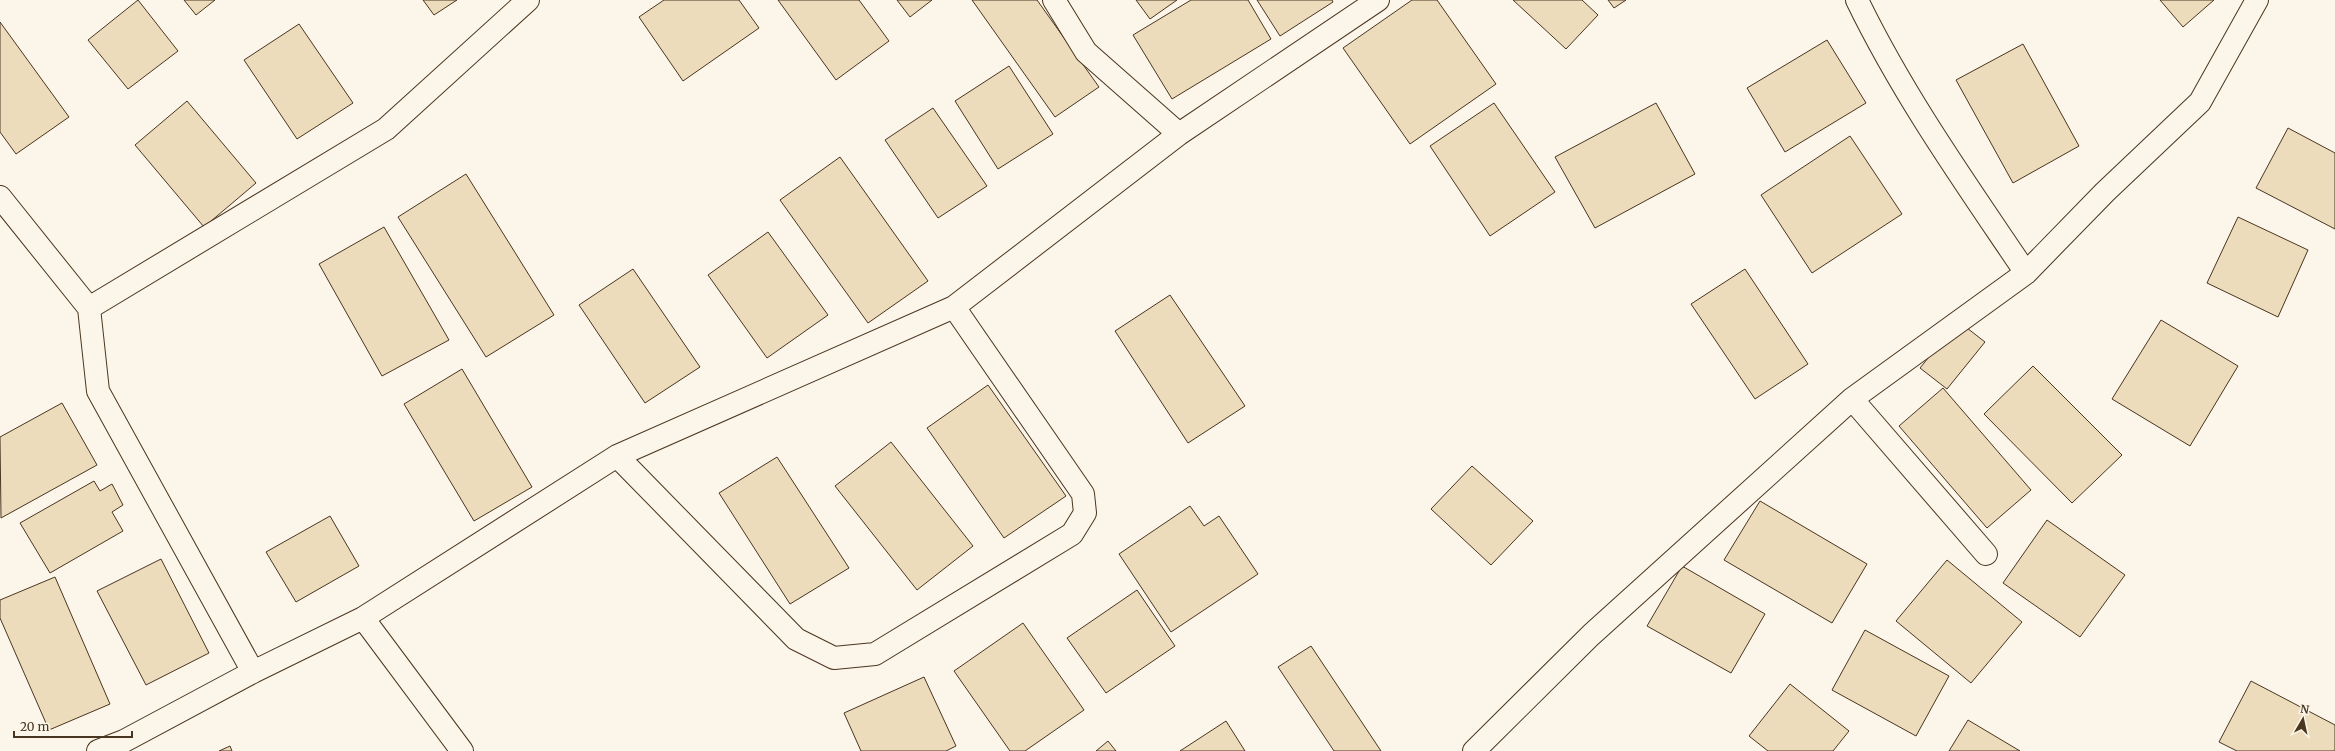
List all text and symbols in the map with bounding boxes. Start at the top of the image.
north arrow [2283,699,2323,739]
text: N [2299,702,2310,717]
scale bar [14,713,132,739]
text: 20 m [20,719,49,734]

